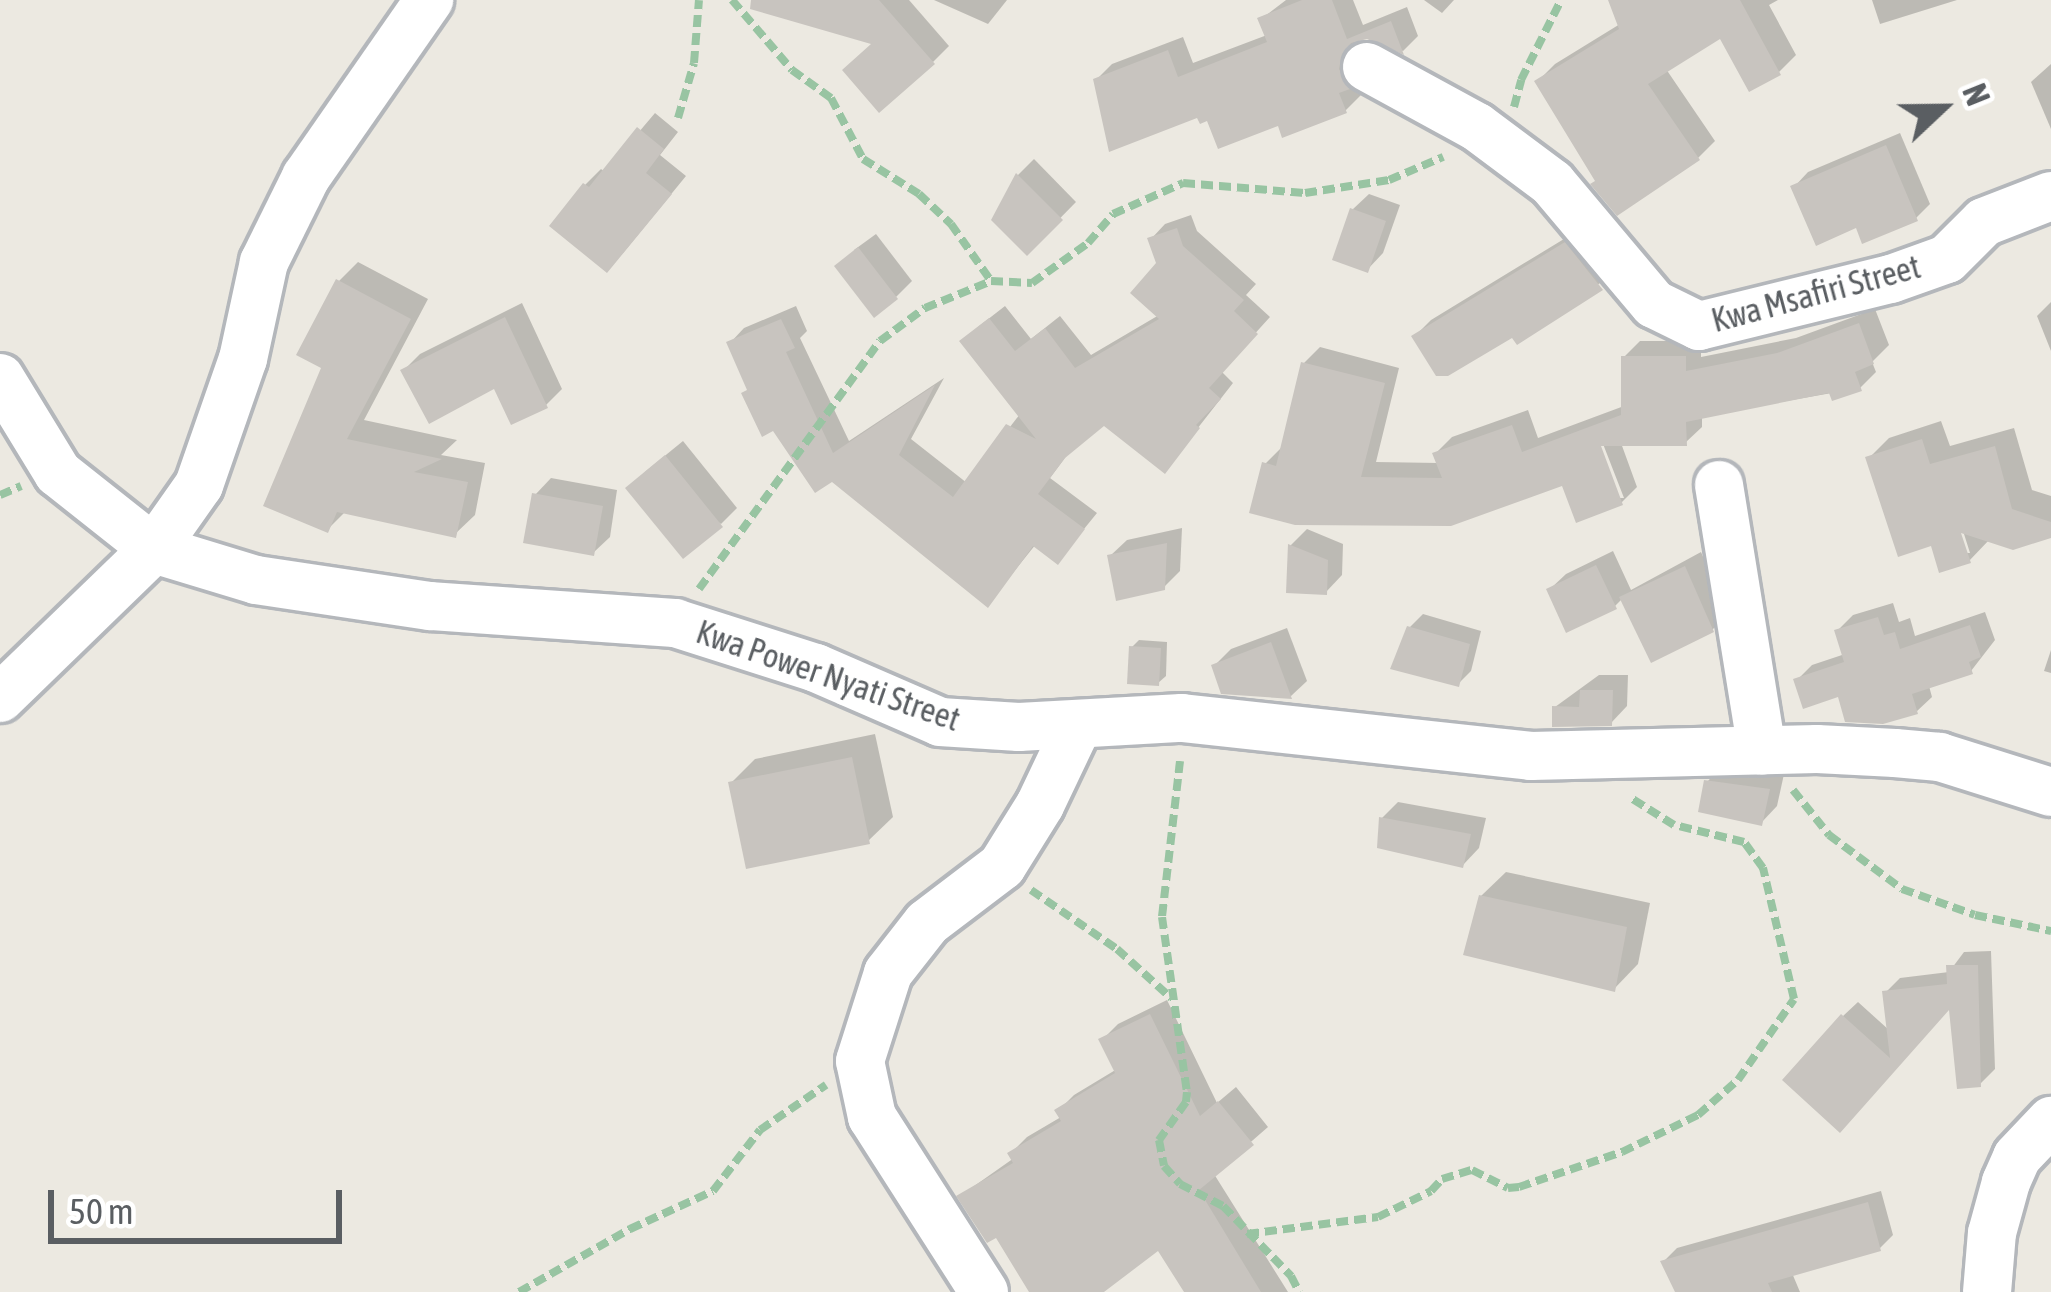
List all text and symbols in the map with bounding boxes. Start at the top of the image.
north arrow [1883,48,2003,168]
text: N [1955,78,1998,111]
street label: Kwa Msafiri Street [1707,247,1925,341]
street label: Kwa Power Nyati Street [691,612,965,740]
scale bar [54,1166,348,1240]
text: 50 m [69,1190,134,1232]

